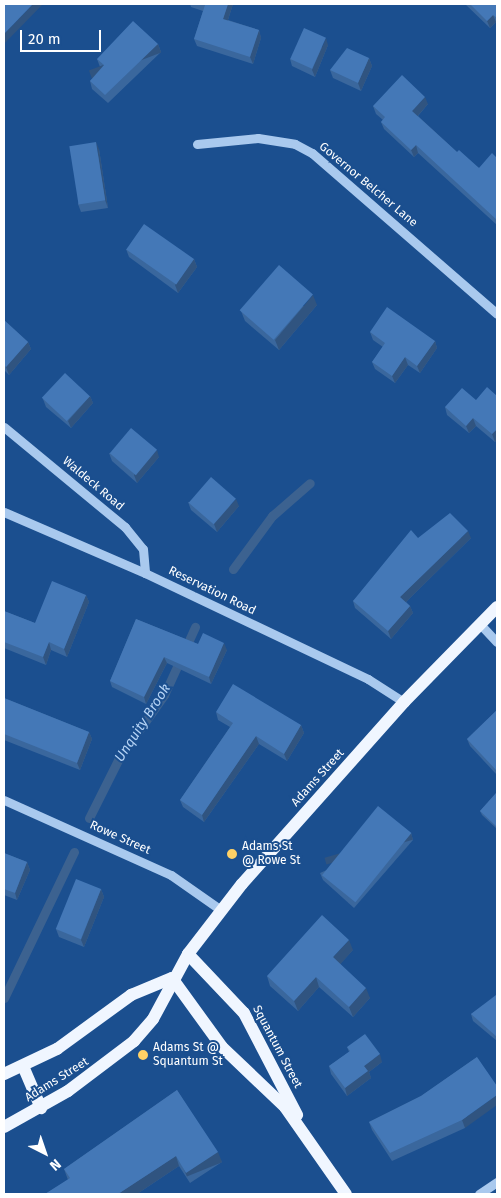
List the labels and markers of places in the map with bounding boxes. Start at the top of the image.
place label: Adams St @ Rowe St [242,840,301,868]
marker: Adams St @ Rowe St [226,848,238,860]
place label: Adams St @ Squantum St [153,1041,223,1069]
marker: Adams St @ Squantum St [137,1049,149,1061]

